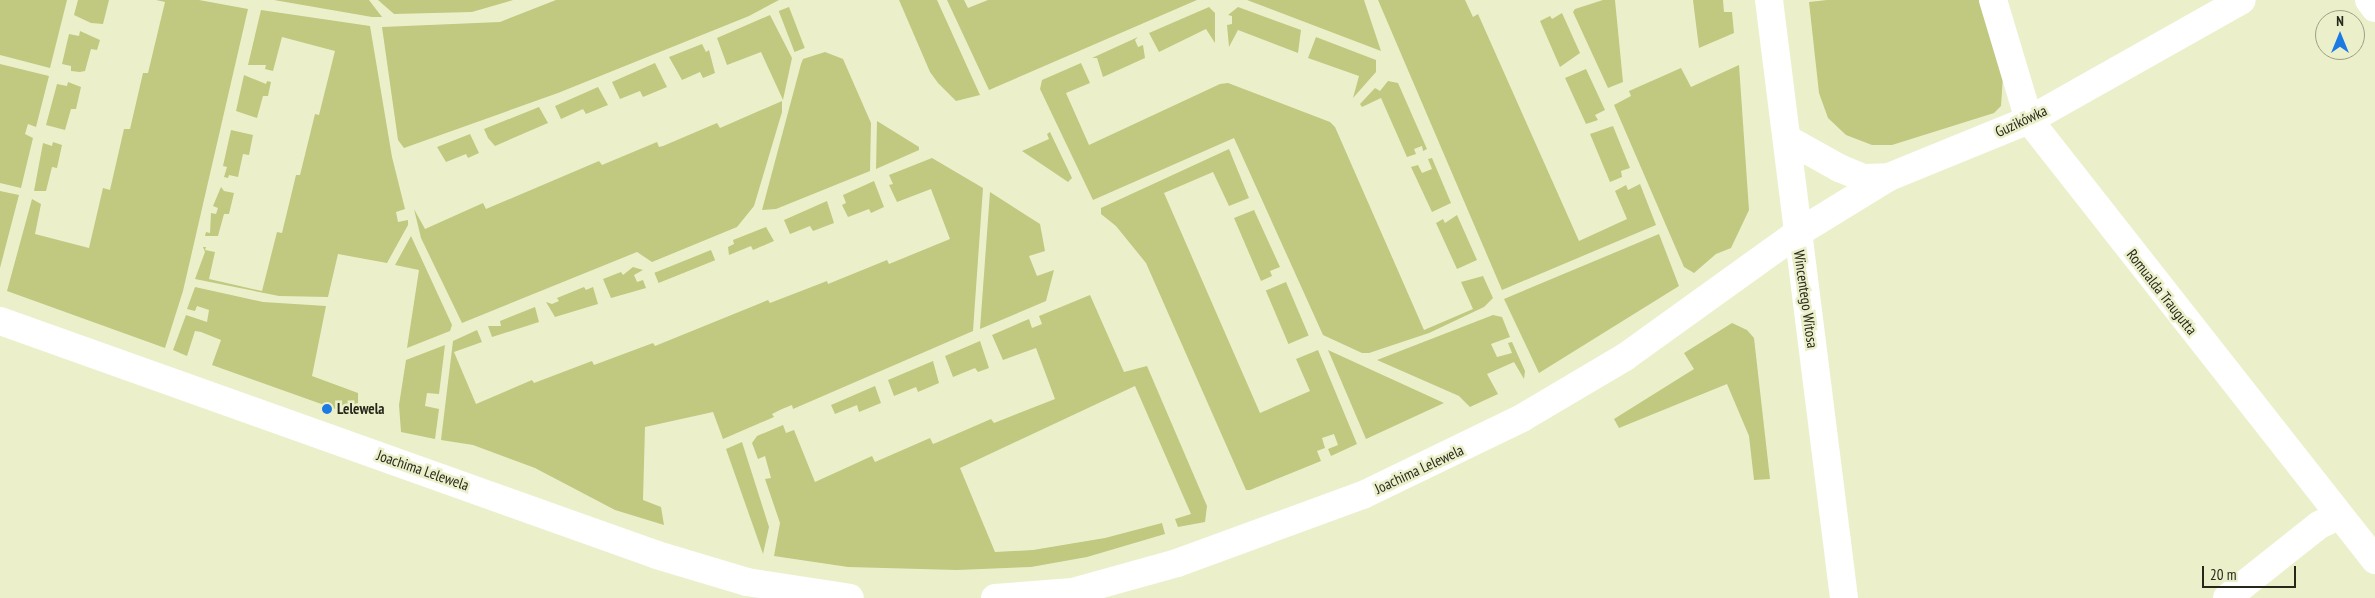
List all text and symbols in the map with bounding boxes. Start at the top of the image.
north arrow [2315,10,2365,60]
text: N [2336,12,2344,30]
street label: Guzikówka [1992,101,2050,141]
street label: Romualda Traugutta [2123,246,2201,338]
street label: Wincentego Witosa [1790,249,1822,349]
place label: Lelewela [337,400,385,418]
marker: Lelewela [321,403,333,415]
street label: Joachima Lelewela [1372,441,1466,497]
street label: Joachima Lelewela [375,446,471,494]
scale bar [2205,556,2299,588]
text: 20 m [2210,565,2236,584]

